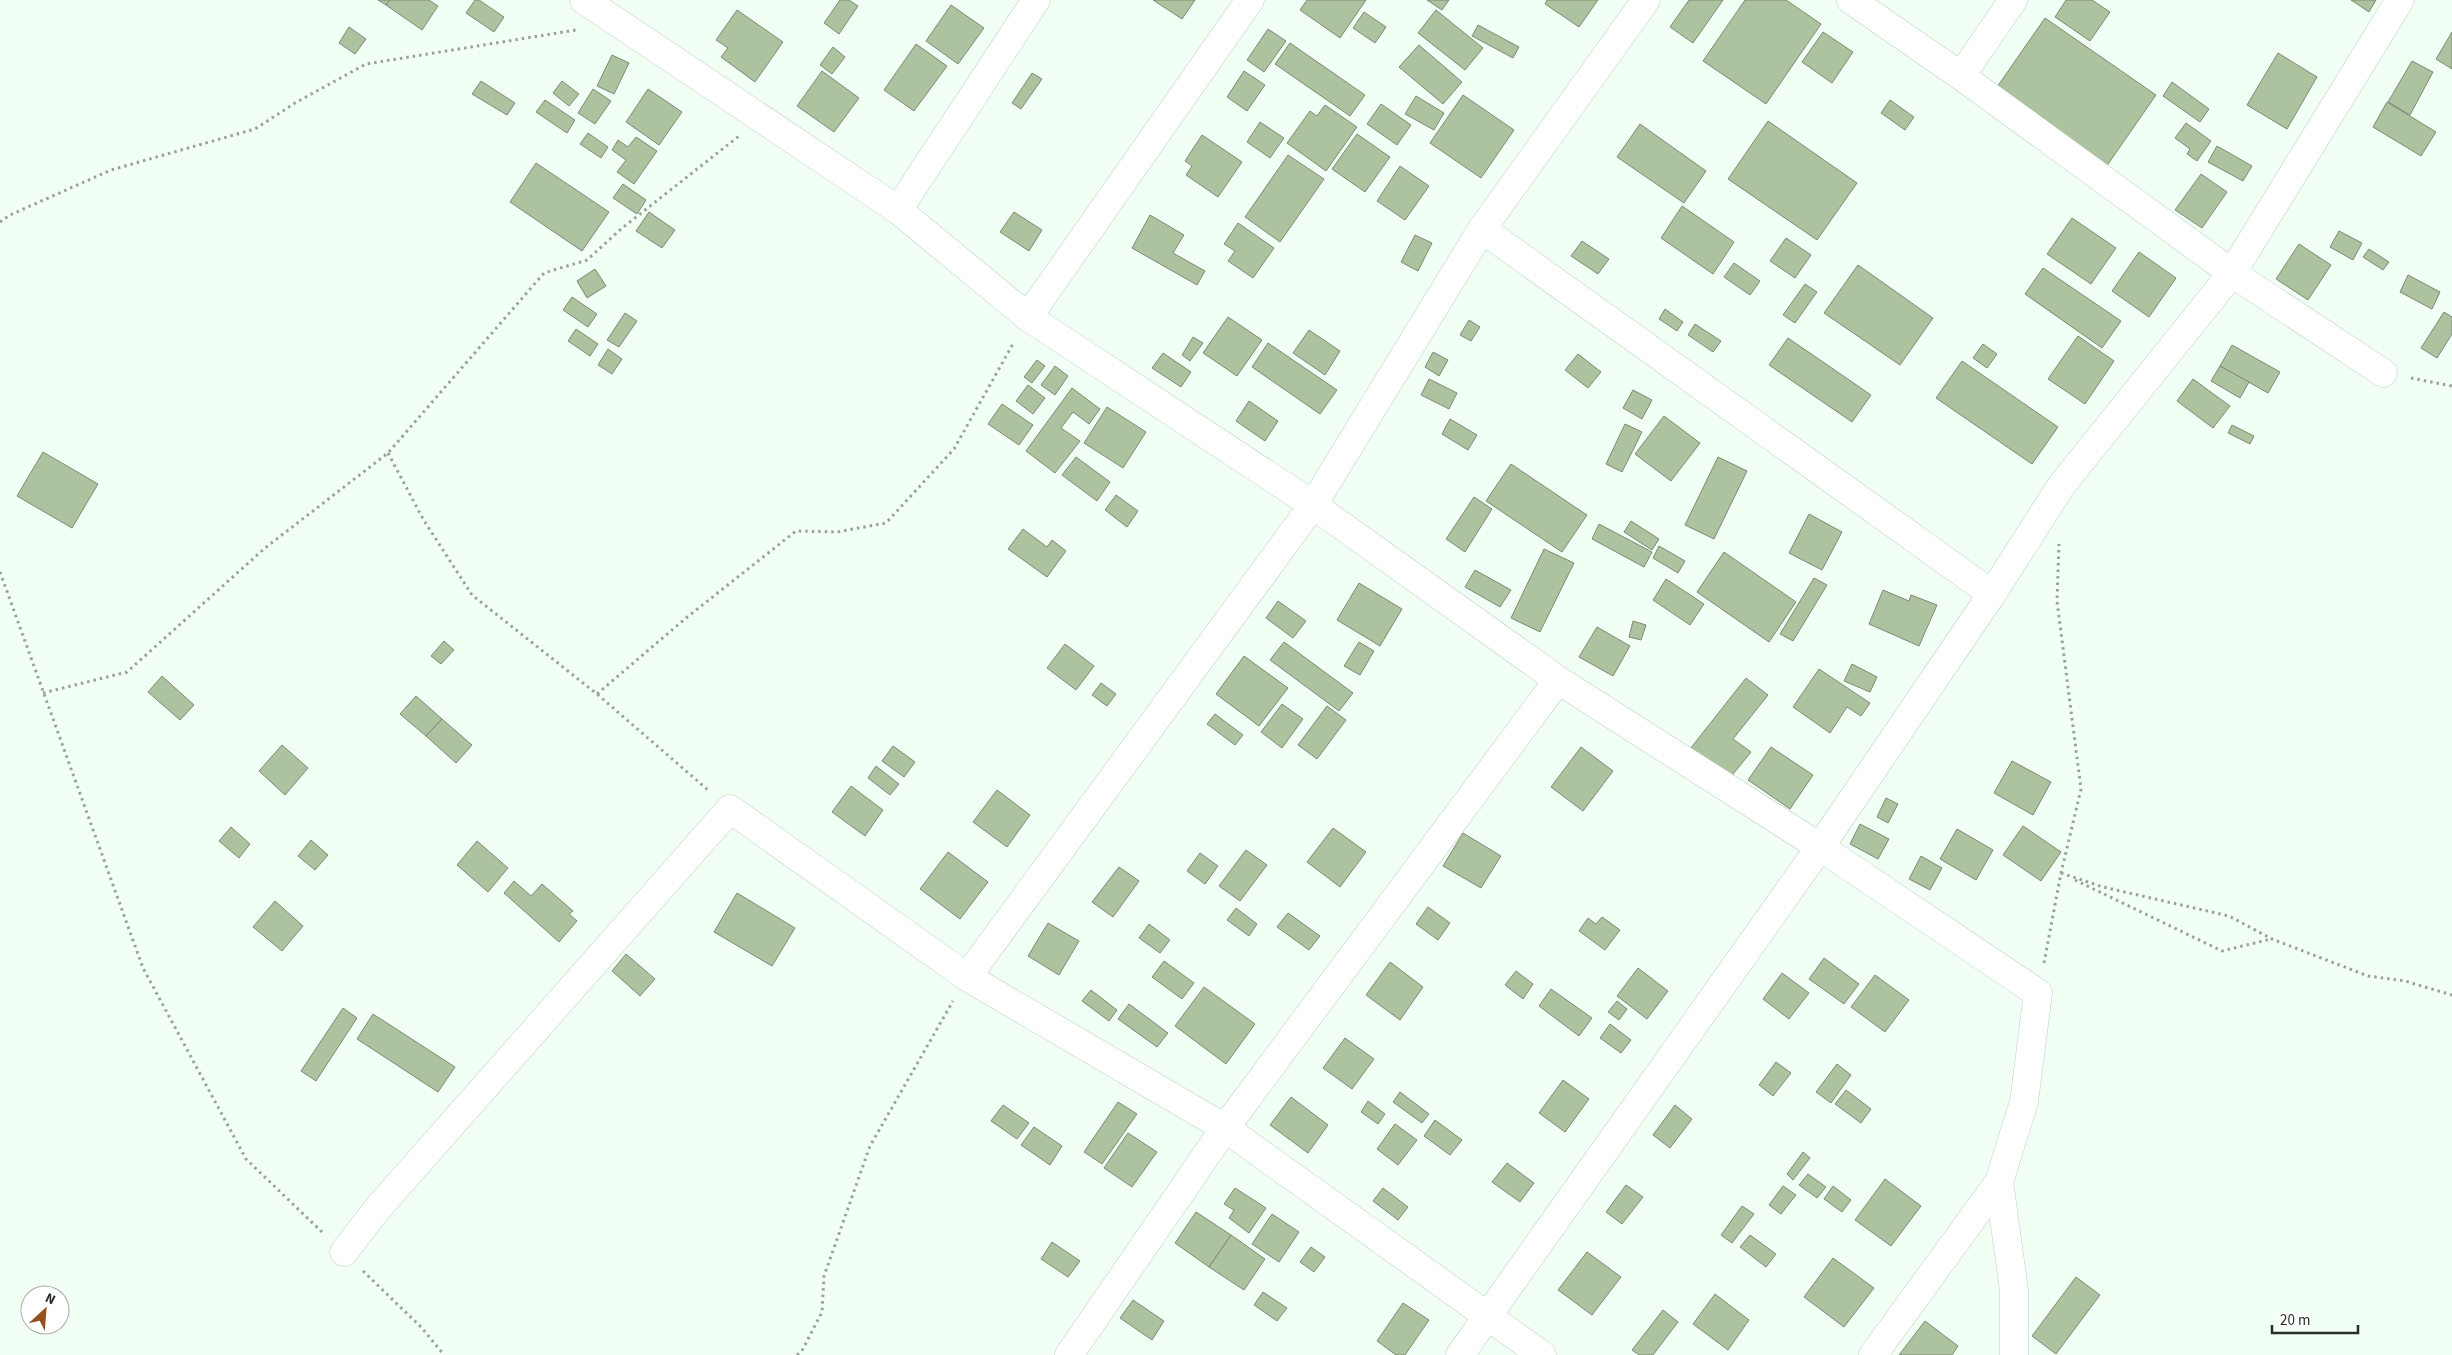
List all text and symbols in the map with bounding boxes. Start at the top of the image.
north arrow [20,1285,70,1335]
text: N [42,1288,59,1310]
scale bar [2272,1302,2358,1334]
text: 20 m [2280,1310,2310,1331]

